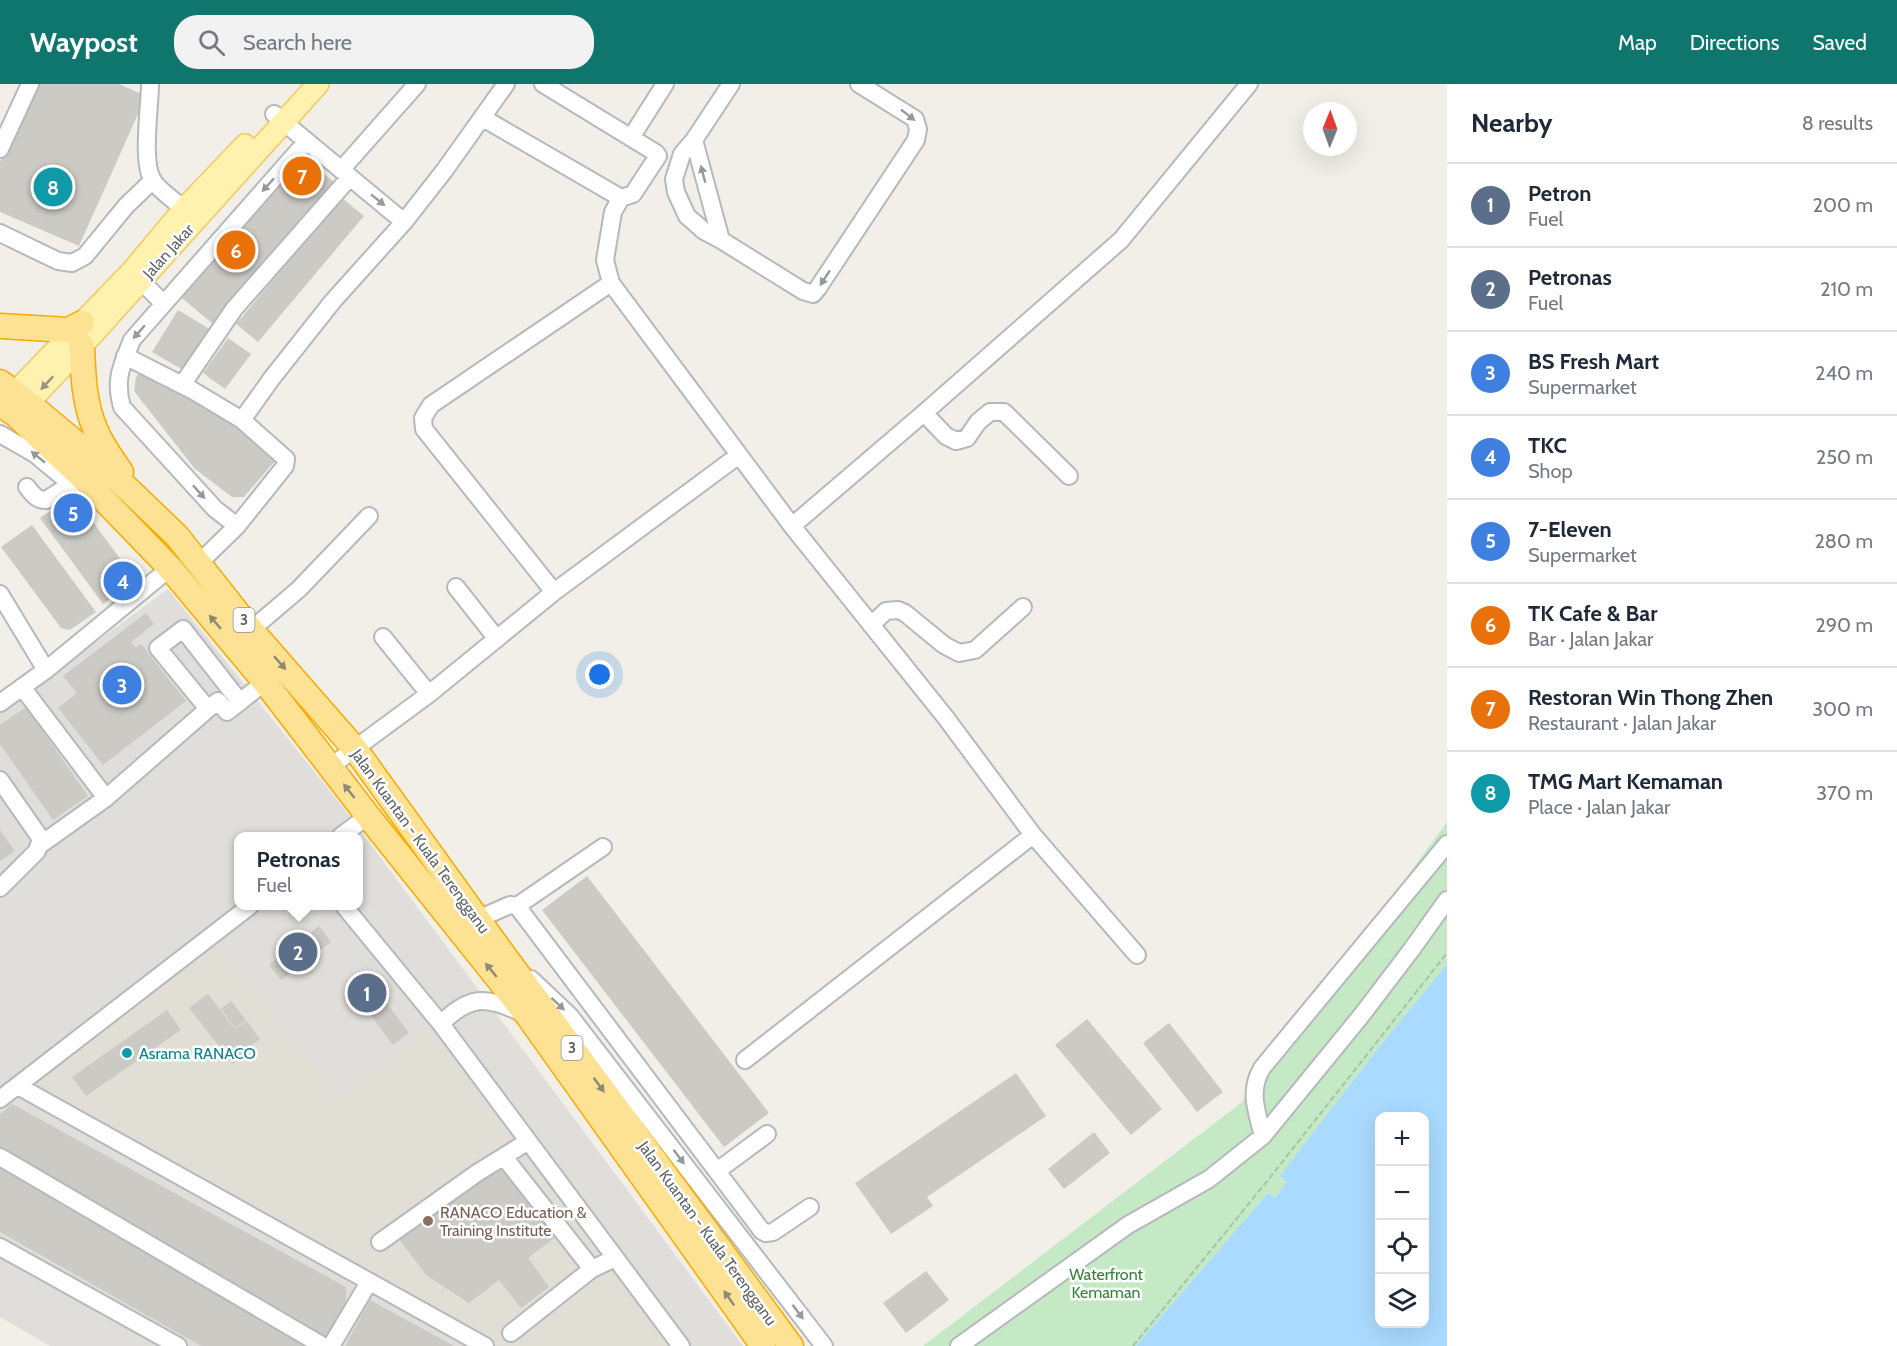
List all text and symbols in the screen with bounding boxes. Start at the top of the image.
search box [174,15,594,69]
text: Waypost [30,25,138,59]
icon: search [195,26,228,59]
text: Search here [243,29,352,56]
text: Map [1618,30,1657,55]
text: Directions [1690,30,1779,55]
text: Saved [1812,30,1867,55]
north arrow [1303,102,1357,156]
text: Nearby [1471,107,1552,139]
one-way arrow [900,109,916,121]
text: 8 results [1802,111,1873,135]
pin: 7 [282,154,322,199]
pin: 8 [34,164,72,210]
one-way arrow [698,165,708,183]
one-way arrow [262,177,275,192]
text: Petron [1528,180,1592,207]
text: 1 [1487,193,1494,217]
text: 200 m [1813,193,1873,217]
one-way arrow [370,194,386,207]
text: Fuel [1528,207,1563,231]
street label: Jalan Jakar [138,219,198,283]
pin: 6 [216,228,256,272]
text: Petronas [1528,264,1612,291]
one-way arrow [820,270,831,286]
text: 2 [1485,277,1496,301]
text: 210 m [1820,277,1873,301]
text: Fuel [1528,291,1563,315]
one-way arrow [133,324,146,339]
text: BS Fresh Mart [1528,348,1659,375]
text: 3 [1485,361,1496,385]
text: 240 m [1815,361,1873,385]
text: Supermarket [1528,375,1637,399]
one-way arrow [40,376,54,391]
text: TKC [1528,432,1567,459]
text: 4 [1484,445,1497,469]
text: 250 m [1816,445,1873,469]
one-way arrow [30,450,46,463]
text: Shop [1528,459,1573,483]
one-way arrow [192,484,206,499]
pin: 5 [54,490,92,536]
text: 7-Eleven [1528,516,1612,543]
text: 5 [1485,529,1496,553]
text: 280 m [1814,529,1873,553]
text: Supermarket [1528,543,1637,567]
pin: 4 [104,558,142,604]
text: TK Cafe & Bar [1528,600,1658,627]
road number: 3 [234,608,254,632]
text: 6 [1485,613,1496,637]
text: 290 m [1815,613,1873,637]
one-way arrow [209,615,222,630]
text: Bar · Jalan Jakar [1528,627,1653,651]
one-way arrow [273,656,287,671]
your location [585,660,614,689]
pin: 3 [102,662,142,708]
text: Restoran Win Thong Zhen [1528,684,1773,711]
text: 7 [1485,697,1496,721]
text: 300 m [1812,697,1873,721]
text: Restaurant · Jalan Jakar [1528,711,1716,735]
street label: Jalan Kuantan - Kuala Terengganu [347,745,494,937]
text: TMG Mart Kemaman [1528,768,1723,795]
text: 8 [1484,781,1497,805]
text: 370 m [1816,781,1873,805]
one-way arrow [344,784,356,799]
text: Place · Jalan Jakar [1528,795,1670,819]
popup [234,832,363,910]
text: Petronas [257,846,340,873]
text: Fuel [257,873,292,897]
pin: 2 [278,930,318,974]
one-way arrow [486,963,498,978]
pin: 1 [348,970,386,1016]
one-way arrow [551,997,565,1011]
road number: 3 [562,1036,582,1060]
place label: Asrama RANACO [139,1044,256,1063]
marker: Asrama RANACO [120,1046,134,1060]
one-way arrow [593,1076,605,1092]
map controls [1375,1112,1429,1328]
button: + [1375,1112,1429,1166]
street label: Jalan Kuantan - Kuala Terengganu [634,1137,781,1329]
one-way arrow [673,1149,685,1165]
button: − [1375,1166,1429,1220]
place label: RANACO Education & Training Institute [440,1203,587,1240]
marker: RANACO Education & Training Institute [421,1214,435,1228]
button: locate [1375,1220,1429,1274]
park label: Waterfront Kemaman [1069,1265,1143,1302]
button: layers [1375,1274,1429,1328]
one-way arrow [723,1291,735,1307]
one-way arrow [791,1304,804,1320]

